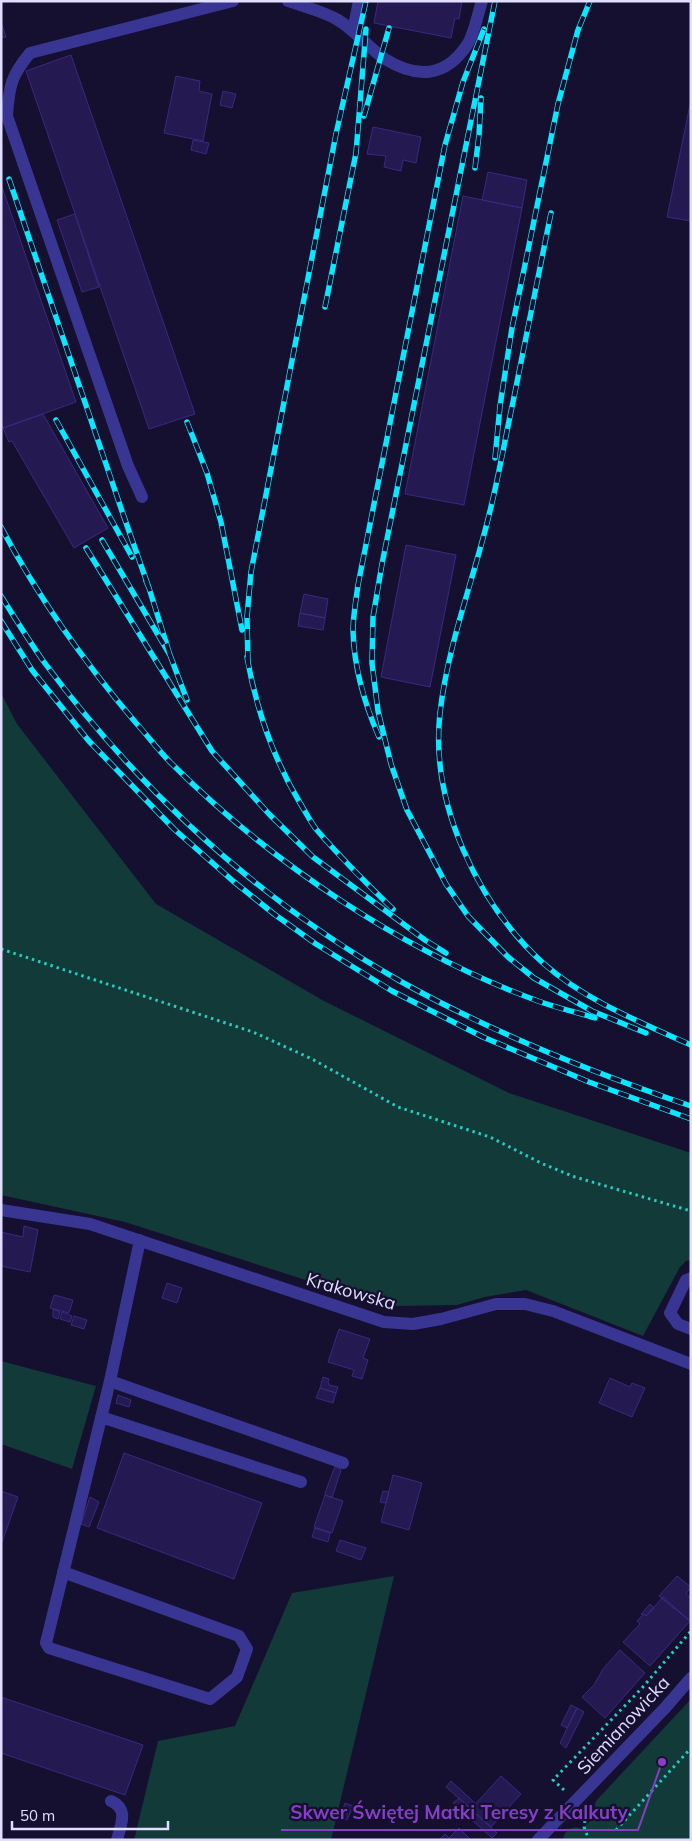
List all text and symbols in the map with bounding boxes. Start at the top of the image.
street label: Krakowska [304,1267,398,1315]
street label: Siemianowicka [572,1671,674,1779]
callout: Skwer Świętej Matki Teresy z Kalkuty [281,1796,638,1830]
scale bar [12,1798,169,1830]
text: Skwer Świętej Matki Teresy z Kalkuty [290,1800,628,1824]
text: 50 m [20,1806,55,1825]

